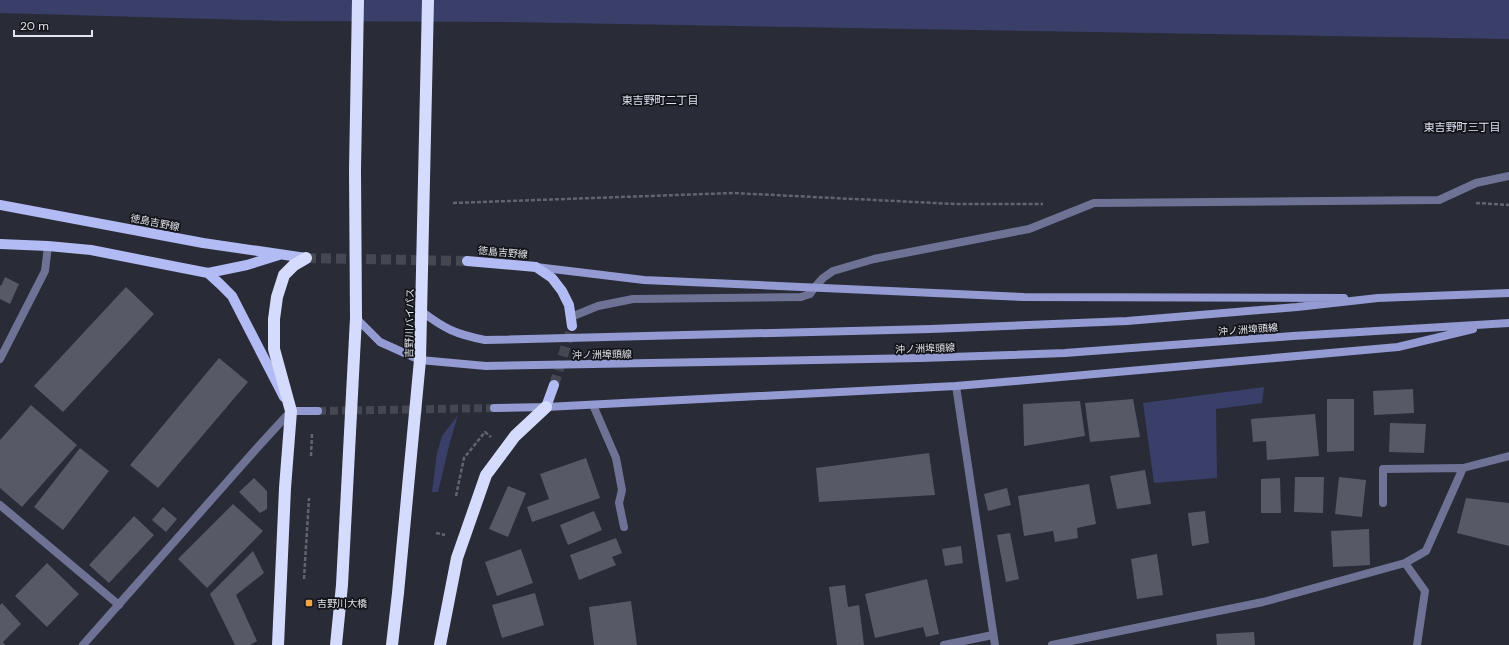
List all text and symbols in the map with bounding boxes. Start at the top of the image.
scale bar [14,12,92,38]
text: 20 m [20,18,49,34]
district label: 東吉野町二丁目 [622,93,699,107]
district label: 東吉野町三丁目 [1424,120,1501,134]
street label: 徳島吉野線 [129,211,181,234]
street label: 徳島吉野線 [477,244,528,261]
street label: 吉野川バイパス [402,288,417,358]
street label: 沖ノ洲埠頭線 [1218,321,1278,338]
street label: 沖ノ洲埠頭線 [895,341,955,356]
street label: 沖ノ洲埠頭線 [572,347,632,362]
place label: 吉野川大橋 [317,597,367,610]
marker: 吉野川大橋 [304,598,314,608]

